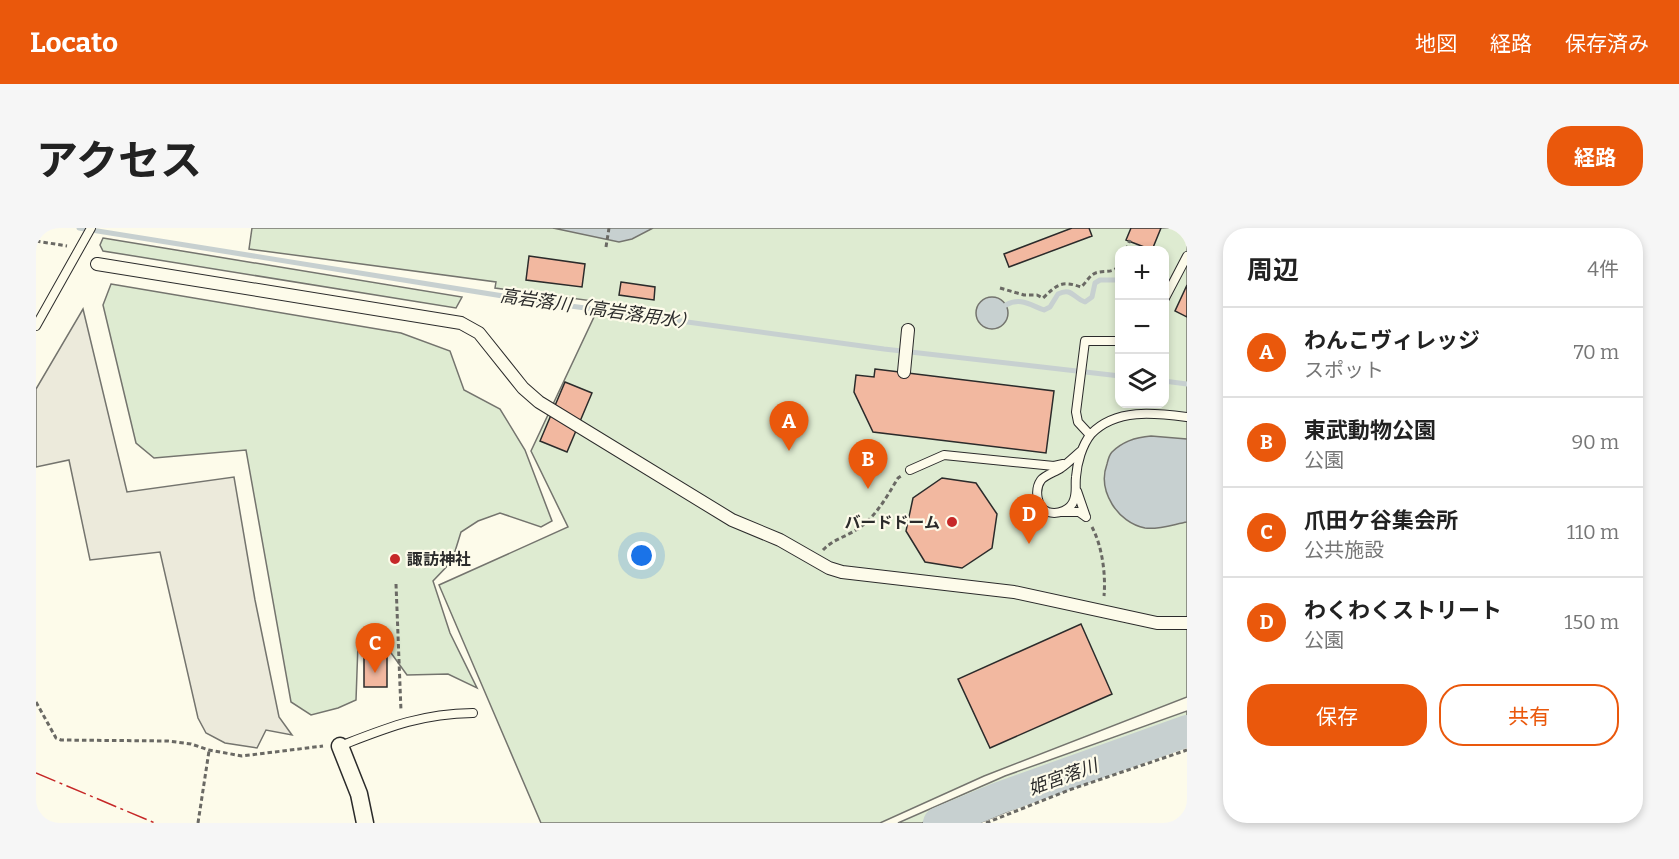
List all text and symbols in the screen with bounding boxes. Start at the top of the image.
text: Locato [30,26,118,59]
text: 地図 [1415,31,1457,57]
text: 経路 [1490,31,1532,57]
text: 保存済み [1565,31,1649,57]
button: 経路 [1547,126,1643,186]
text: アクセス [36,136,202,186]
map controls [1115,246,1169,408]
button: + [1115,246,1169,300]
text: 周辺 [1247,255,1299,286]
text: 4件 [1587,257,1619,281]
water label: 高岩落川（高岩落用水） [498,284,698,334]
button: − [1115,300,1169,354]
text: わんこヴィレッジ [1304,327,1480,354]
text: A [1259,340,1274,364]
text: 70 m [1573,340,1619,364]
button: layers [1115,354,1169,408]
text: スポット [1304,358,1384,382]
pin: A [770,402,808,451]
text: 東武動物公園 [1304,417,1436,444]
text: B [1260,430,1273,454]
text: 90 m [1571,430,1619,454]
pin: B [848,440,888,489]
text: 公園 [1304,448,1344,472]
pin: D [1010,494,1048,544]
text: 爪田ケ谷集会所 [1304,507,1458,534]
place label: バードドーム [844,513,940,532]
marker: バードドーム [945,515,959,529]
text: C [1260,520,1273,544]
text: 110 m [1567,520,1619,544]
text: 公共施設 [1304,538,1384,562]
your location [627,541,656,570]
place label: 諏訪神社 [407,550,471,569]
marker: 諏訪神社 [388,552,402,566]
text: わくわくストリート [1304,597,1502,624]
text: D [1259,610,1274,634]
text: 150 m [1564,610,1619,634]
pin: C [356,624,394,673]
text: 公園 [1304,628,1344,652]
button: 保存 [1247,684,1427,746]
button: 共有 [1439,684,1619,746]
water label: 姫宮落川 [1025,754,1102,800]

